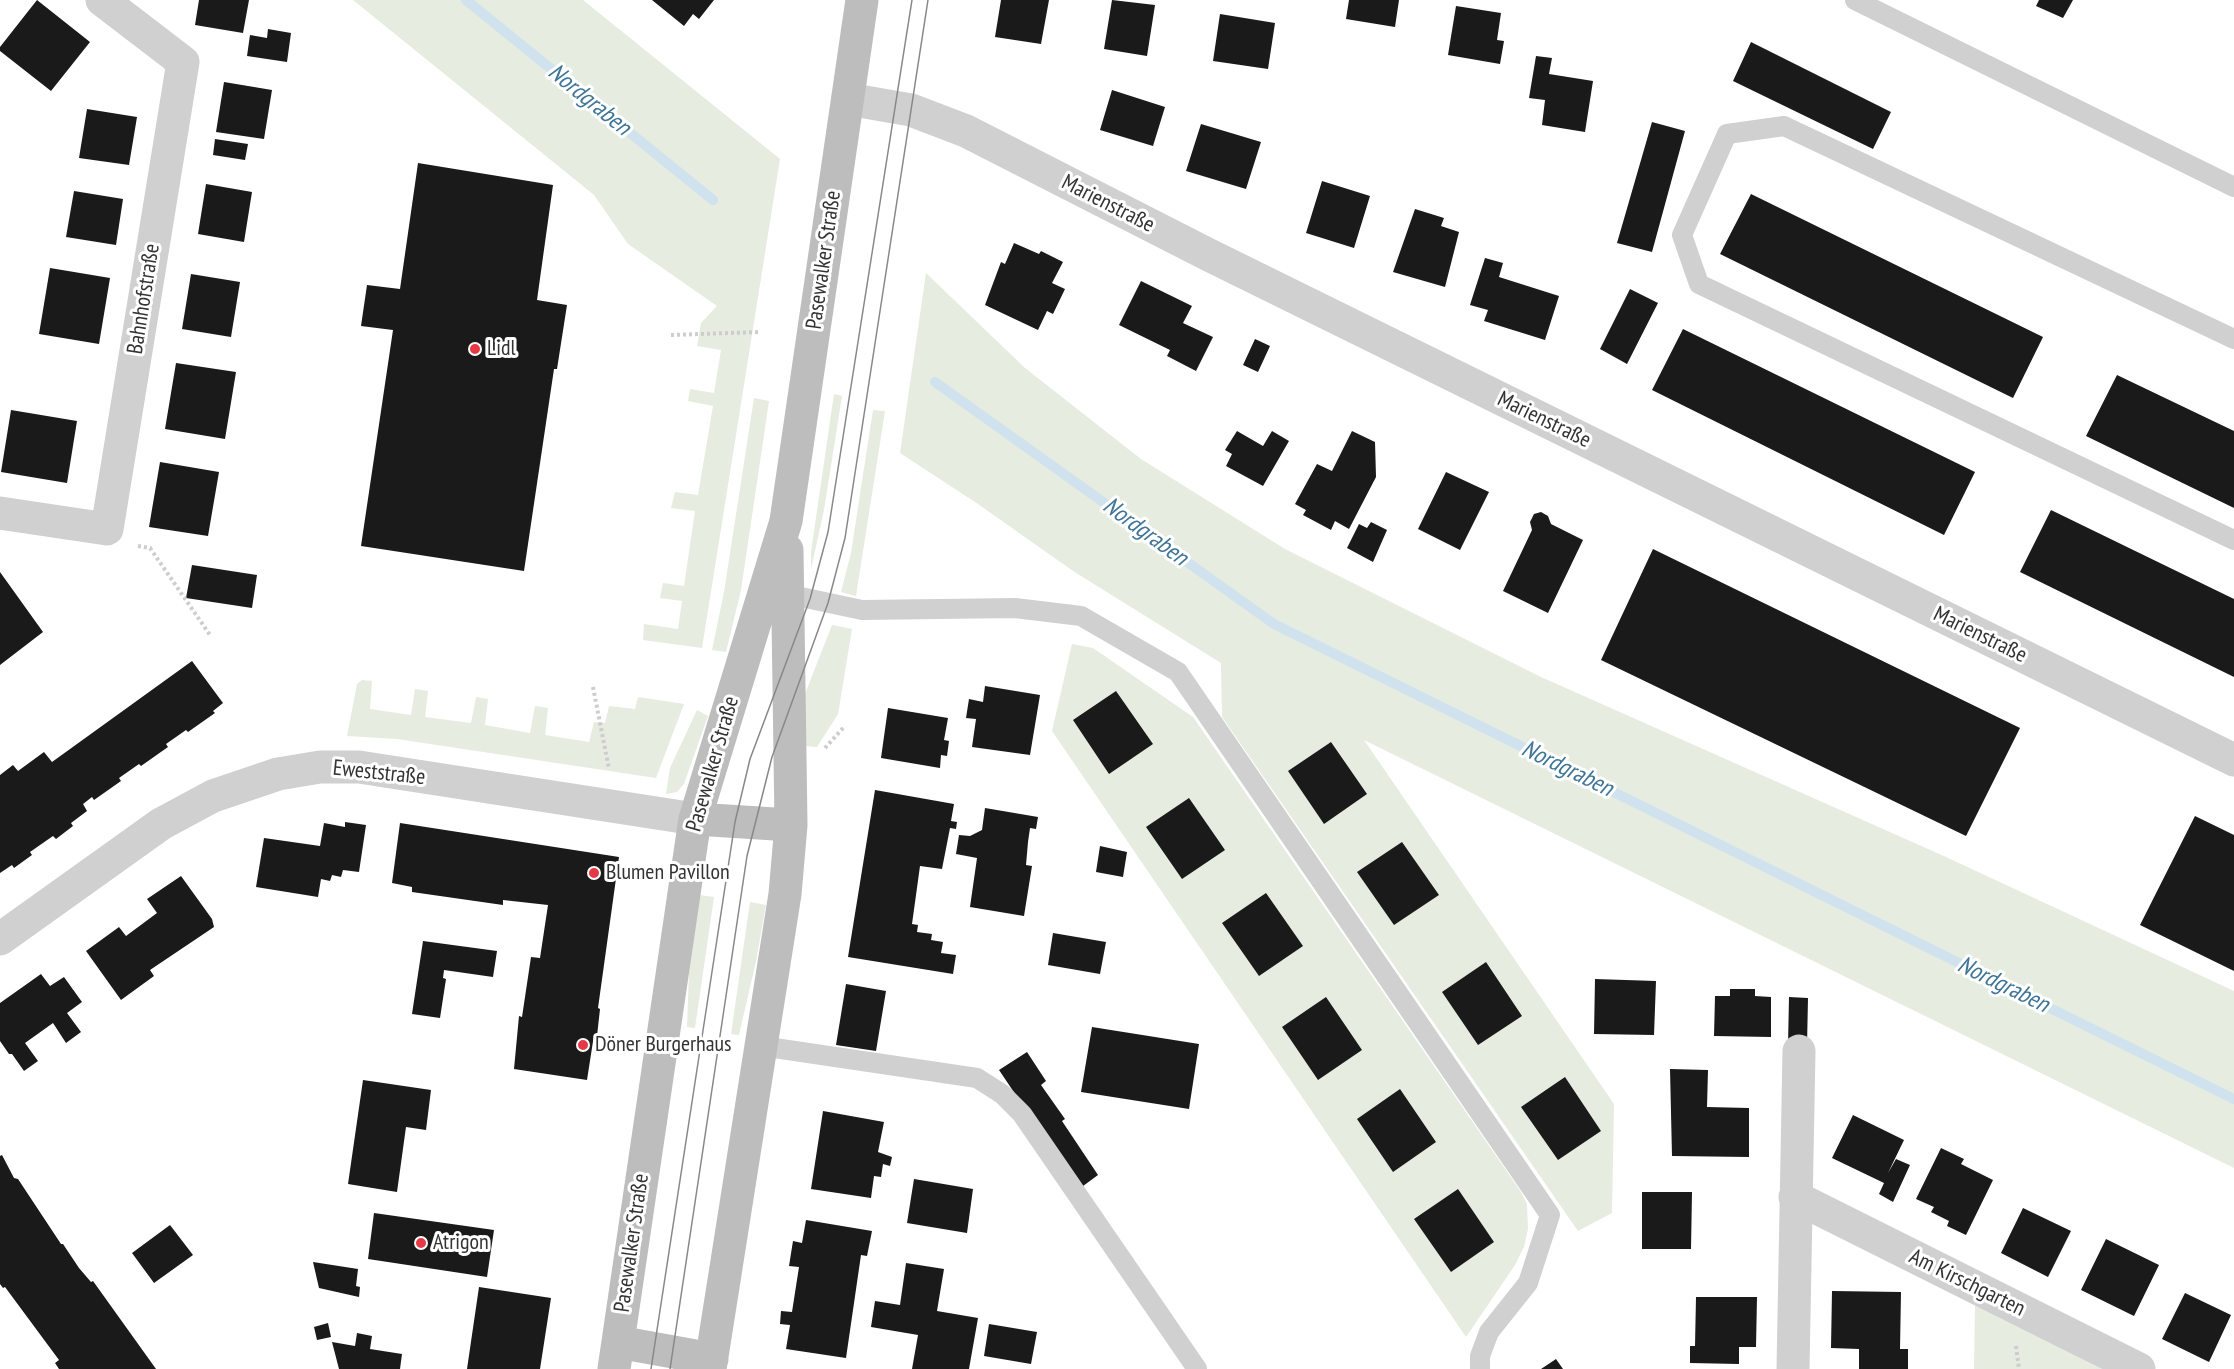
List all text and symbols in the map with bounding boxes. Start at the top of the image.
water label: Nordgraben [542,58,636,142]
street label: Marienstraße [1057,169,1159,239]
street label: Pasewalker Straße [801,189,847,331]
street label: Bahnhofstraße [122,242,166,356]
place label: Lidl [487,336,516,362]
marker: Lidl [468,342,482,356]
street label: Marienstraße [1493,386,1595,454]
water label: Nordgraben [1097,492,1193,572]
street label: Marienstraße [1929,601,2031,669]
street label: Pasewalker Straße [681,693,745,835]
water label: Nordgraben [1517,735,1617,803]
street label: Eweststraße [331,755,427,791]
place label: Blumen Pavillon [606,860,730,886]
marker: Blumen Pavillon [587,866,601,880]
water label: Nordgraben [1953,951,2053,1019]
place label: Döner Burgerhaus [595,1032,732,1058]
marker: Döner Burgerhaus [576,1038,590,1052]
street label: Pasewalker Straße [609,1172,655,1314]
place label: Atrigon [433,1230,489,1256]
marker: Atrigon [414,1236,428,1250]
street label: Am Kirschgarten [1905,1244,2029,1322]

